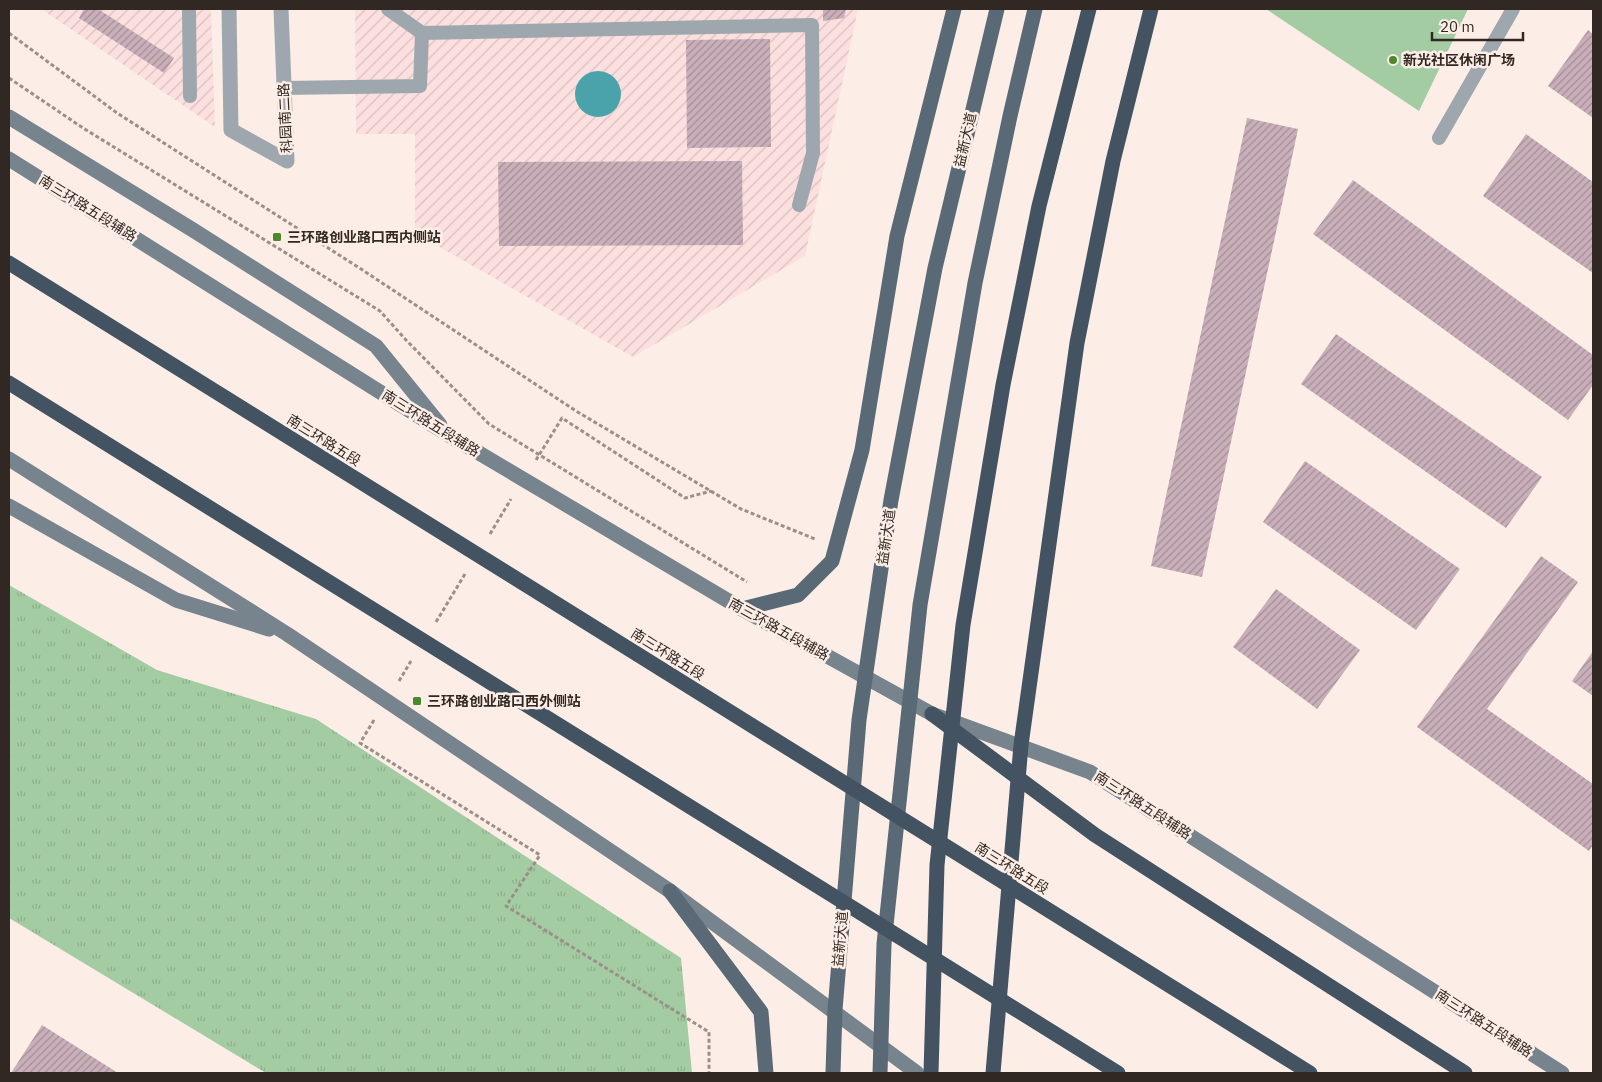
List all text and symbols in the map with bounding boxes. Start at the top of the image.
scale bar [1432,10,1523,42]
text: 20 m [1440,17,1475,36]
place label: 新光社区休闲广场 [1403,51,1515,69]
marker: 新光社区休闲广场 [1387,54,1399,66]
street label: 科园南二路 [274,83,296,153]
street label: 益新大道 [950,111,980,169]
street label: 南三环路五段辅路 [36,171,140,245]
place label: 三环路创业路口西内侧站 [287,228,441,246]
marker: 三环路创业路口西内侧站 [271,231,283,243]
street label: 南三环路五段辅路 [379,386,483,460]
street label: 南三环路五段 [284,410,364,470]
street label: 益新大道 [873,508,899,566]
street label: 南三环路五段辅路 [726,594,832,664]
street label: 南三环路五段 [628,624,708,684]
place label: 三环路创业路口西外侧站 [427,692,581,710]
marker: 三环路创业路口西外侧站 [411,695,423,707]
street label: 南三环路五段辅路 [1091,767,1195,843]
street label: 南三环路五段 [972,838,1052,898]
street label: 益新大道 [829,910,851,968]
street label: 南三环路五段辅路 [1432,985,1536,1061]

